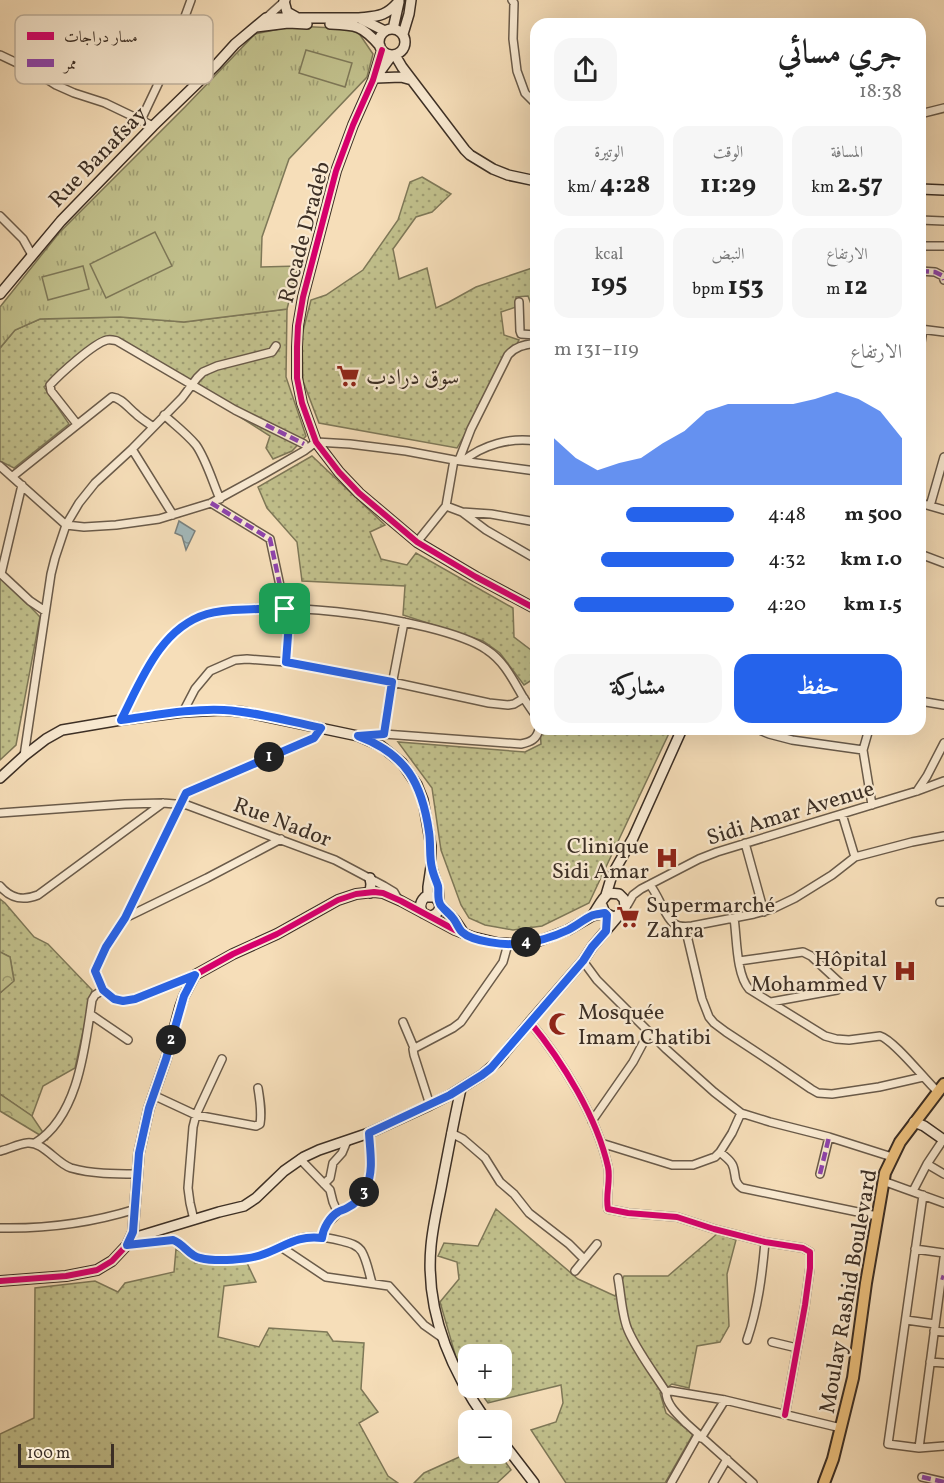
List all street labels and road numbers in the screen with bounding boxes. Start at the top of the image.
street label: Rue Banafsay [42,100,155,215]
street label: Rocade Dradeb [272,158,339,307]
street label: Sidi Amar Avenue [703,774,878,855]
street label: Rue Nador [229,790,336,856]
street label: Moulay Rashid Boulevard [813,1167,886,1416]

